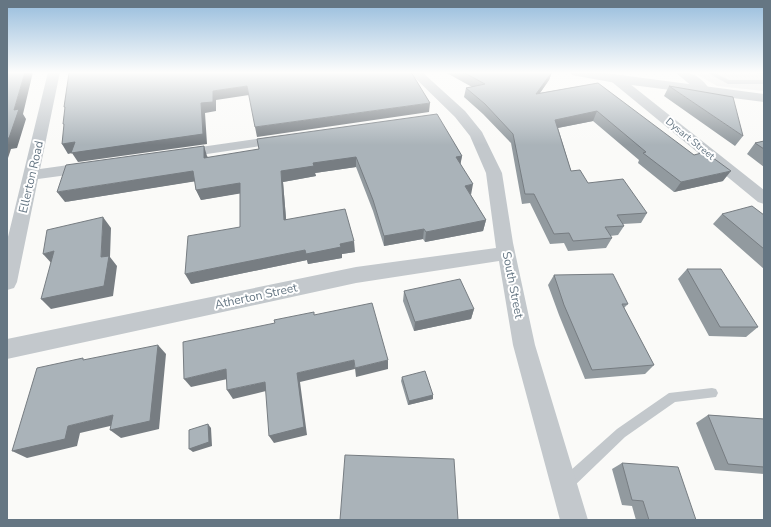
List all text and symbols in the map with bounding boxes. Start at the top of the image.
street label: Dysart Street [662,115,718,164]
street label: Ellerton Road [15,139,47,215]
street label: South Street [499,250,527,321]
street label: Atherton Street [213,279,300,313]

